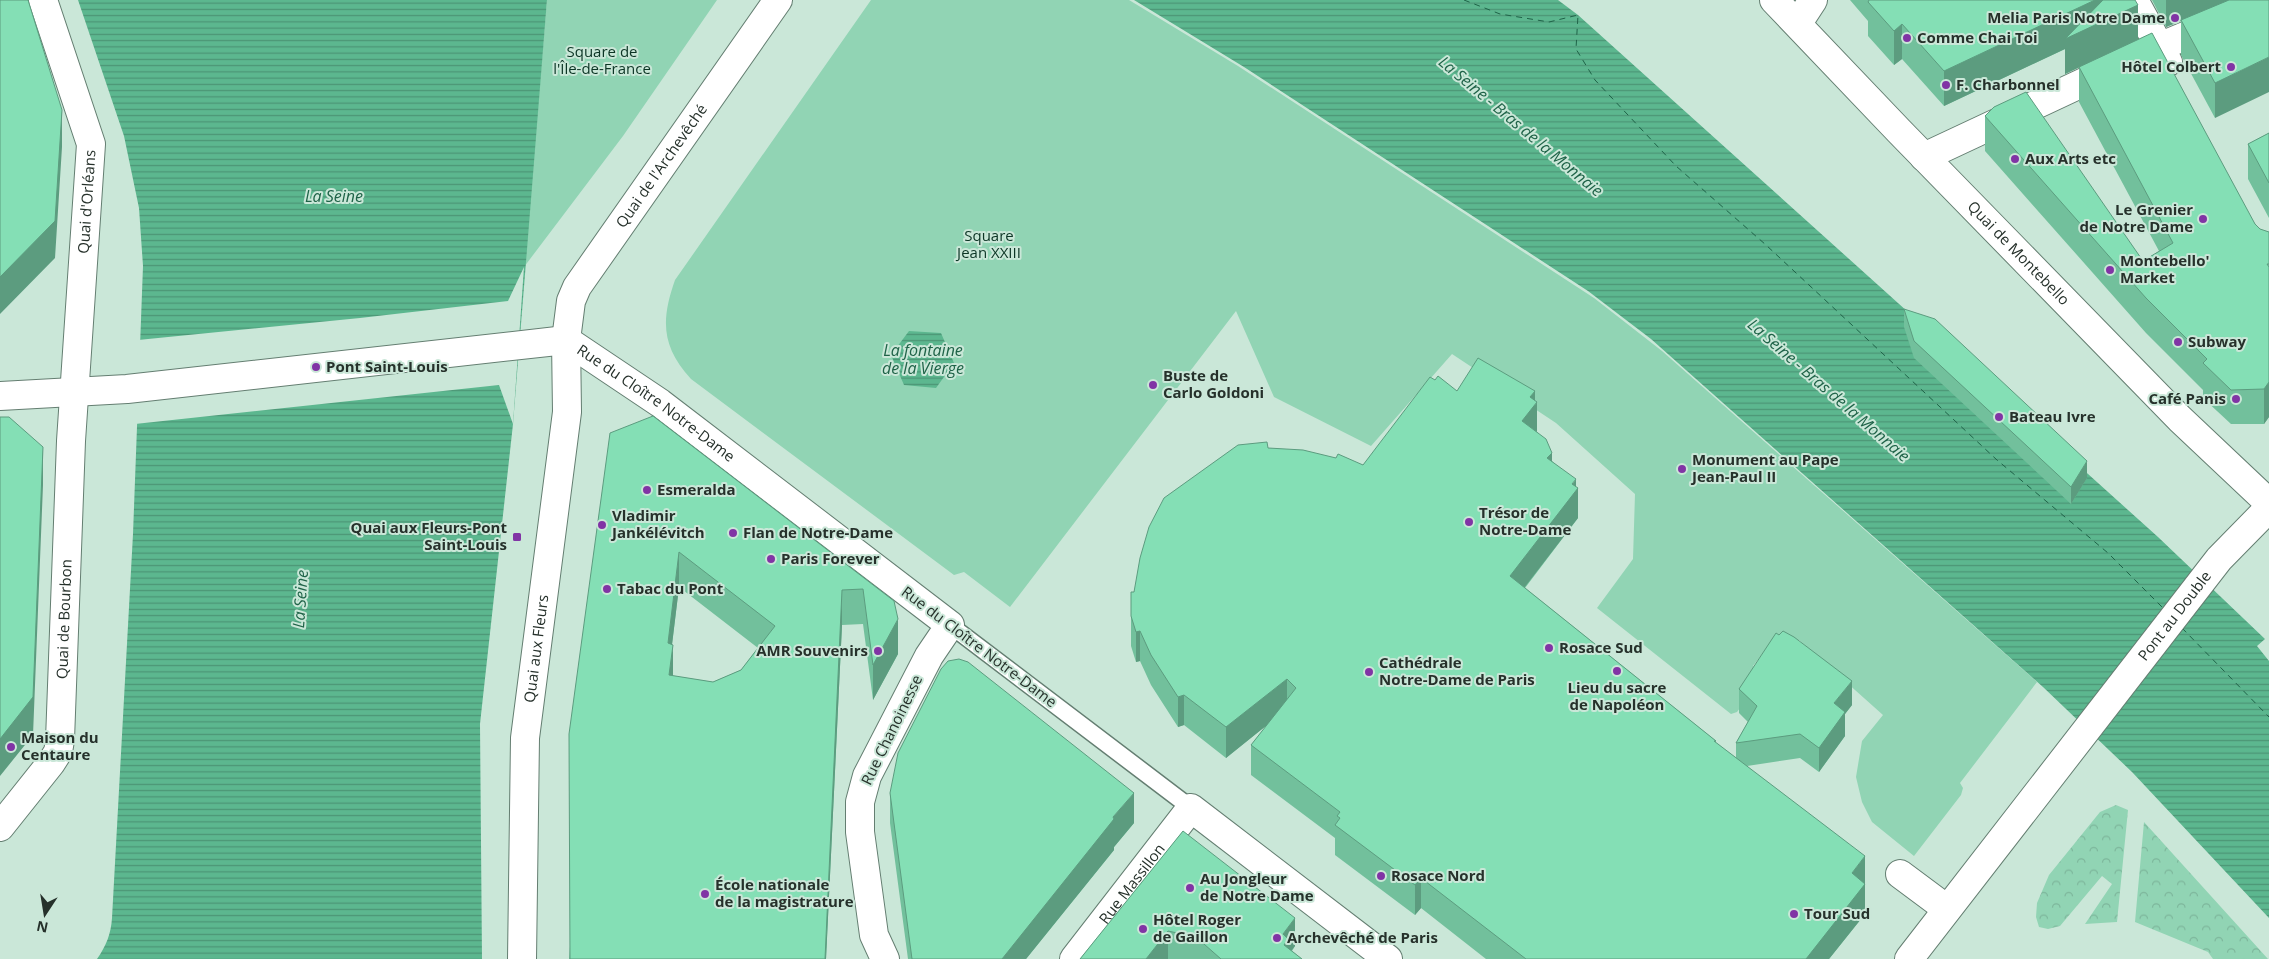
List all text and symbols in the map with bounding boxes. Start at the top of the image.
place label: Melia Paris Notre Dame [1987,7,2165,27]
marker: Melia Paris Notre Dame [2169,12,2181,24]
place label: Comme Chai Toi [1917,27,2038,47]
marker: Comme Chai Toi [1901,32,1913,44]
park label: Square de l'Île-de-France [553,41,651,78]
water label: La Seine - Bras de la Monnaie [1434,51,1608,201]
place label: Hôtel Colbert [2121,56,2221,76]
marker: Hôtel Colbert [2225,61,2237,73]
place label: F. Charbonnel [1956,74,2060,94]
marker: F. Charbonnel [1940,79,1952,91]
street label: Quai de l'Archevêché [611,100,711,231]
place label: Aux Arts etc [2025,148,2116,168]
street label: Quai d'Orléans [73,149,100,254]
marker: Aux Arts etc [2009,153,2021,165]
water label: La Seine [305,185,363,207]
street label: Quai de Montebello [1964,196,2075,309]
place label: Le Grenier de Notre Dame [2079,199,2193,236]
marker: Le Grenier de Notre Dame [2197,213,2209,225]
park label: Square Jean XXIII [955,225,1021,262]
place label: Montebello' Market [2120,250,2209,287]
marker: Montebello' Market [2104,264,2116,276]
water label: La Seine - Bras de la Monnaie [1743,313,1915,467]
place label: Subway [2188,331,2247,351]
marker: Subway [2172,336,2184,348]
street label: Rue du Cloître Notre-Dame [574,339,739,466]
water label: La fontaine de la Vierge [882,339,964,379]
place label: Pont Saint-Louis [326,356,448,376]
marker: Pont Saint-Louis [310,361,322,373]
place label: Buste de Carlo Goldoni [1163,365,1264,402]
marker: Buste de Carlo Goldoni [1147,379,1159,391]
place label: Café Panis [2148,388,2226,408]
marker: Café Panis [2230,393,2242,405]
place label: Bateau Ivre [2009,406,2096,426]
marker: Bateau Ivre [1993,411,2005,423]
place label: Monument au Pape Jean-Paul II [1690,449,1839,486]
marker: Monument au Pape Jean-Paul II [1676,463,1688,475]
place label: Esmeralda [657,479,735,499]
marker: Esmeralda [641,484,653,496]
place label: Trésor de Notre-Dame [1479,502,1571,539]
place label: Vladimir Jankélévitch [610,505,705,542]
marker: Trésor de Notre-Dame [1463,516,1475,528]
place label: Quai aux Fleurs-Pont Saint-Louis [350,517,507,554]
marker: Vladimir Jankélévitch [596,519,608,531]
place label: Flan de Notre-Dame [743,522,893,542]
marker: Flan de Notre-Dame [727,527,739,539]
marker: Quai aux Fleurs-Pont Saint-Louis [511,531,523,543]
place label: Paris Forever [781,548,880,568]
marker: Paris Forever [765,553,777,565]
street label: Quai de Bourbon [51,559,76,679]
street label: Pont au Double [2133,566,2215,664]
water label: La Seine [287,569,313,629]
place label: Tabac du Pont [617,578,724,598]
street label: Rue du Cloître Notre-Dame [898,581,1061,711]
marker: Tabac du Pont [601,583,613,595]
street label: Quai aux Fleurs [519,593,552,704]
place label: Rosace Sud [1559,637,1643,657]
place label: AMR Souvenirs [756,640,868,660]
marker: Rosace Sud [1543,642,1555,654]
marker: AMR Souvenirs [872,645,884,657]
place label: Cathédrale Notre-Dame de Paris [1379,652,1535,689]
marker: Lieu du sacre de Napoléon [1611,665,1623,677]
marker: Cathédrale Notre-Dame de Paris [1363,666,1375,678]
street label: Rue Chanoinesse [856,671,926,788]
place label: Lieu du sacre de Napoléon [1568,677,1667,714]
place label: Maison du Centaure [21,727,99,764]
marker: Maison du Centaure [5,741,17,753]
street label: Rue Massillon [1094,839,1169,928]
place label: Rosace Nord [1391,865,1485,885]
place label: Au Jongleur de Notre Dame [1200,868,1314,905]
marker: Rosace Nord [1375,870,1387,882]
place label: École nationale de la magistrature [715,874,854,911]
marker: Au Jongleur de Notre Dame [1184,882,1196,894]
marker: École nationale de la magistrature [699,888,711,900]
north arrow [20,889,70,939]
place label: Tour Sud [1804,903,1870,923]
marker: Tour Sud [1788,908,1800,920]
place label: Hôtel Roger de Gaillon [1153,909,1241,946]
text: N [35,917,50,938]
marker: Hôtel Roger de Gaillon [1137,923,1149,935]
place label: Archevêché de Paris [1287,927,1438,947]
marker: Archevêché de Paris [1271,932,1283,944]

